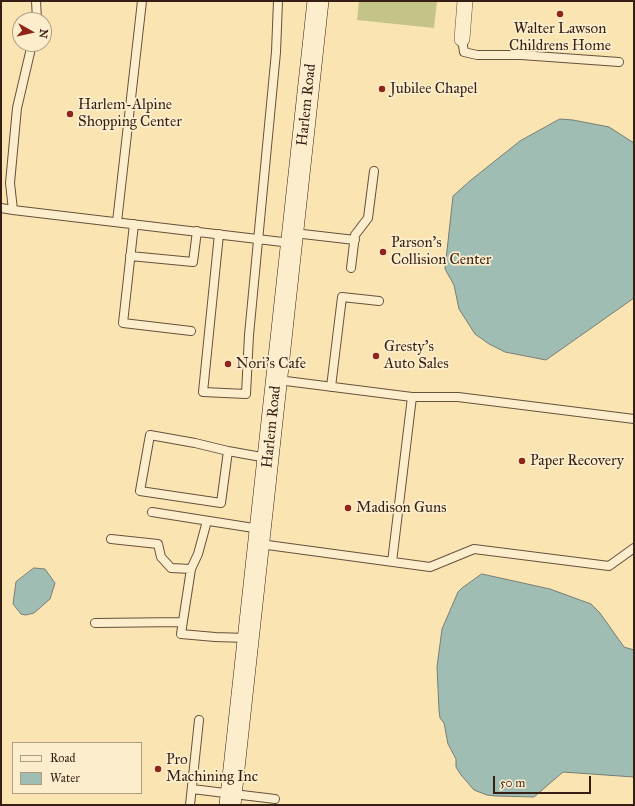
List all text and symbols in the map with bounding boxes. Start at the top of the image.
marker: Walter Lawson Childrens Home [555,9,565,19]
north arrow [12,12,52,52]
place label: Walter Lawson Childrens Home [509,20,611,55]
text: N [36,28,50,39]
street label: Harlem Road [294,63,320,147]
place label: Jubilee Chapel [390,80,478,98]
marker: Jubilee Chapel [377,84,387,94]
place label: Harlem-Alpine Shopping Center [78,96,182,131]
marker: Harlem-Alpine Shopping Center [65,109,75,119]
place label: Parson's Collision Center [391,234,491,269]
marker: Parson's Collision Center [378,247,388,257]
place label: Gresty's Auto Sales [384,338,449,373]
marker: Gresty's Auto Sales [371,351,381,361]
place label: Nori's Cafe [236,355,306,373]
marker: Nori's Cafe [223,359,233,369]
street label: Harlem Road [259,385,285,469]
place label: Paper Recovery [530,452,624,470]
marker: Paper Recovery [517,456,527,466]
place label: Madison Guns [356,499,446,517]
marker: Madison Guns [343,503,353,513]
legend [12,742,142,794]
text: Road [50,751,76,765]
place label: Pro Machining Inc [166,751,258,786]
marker: Pro Machining Inc [153,764,163,774]
scale bar [495,768,593,794]
text: Water [50,771,80,785]
text: 50 m [500,776,525,790]

